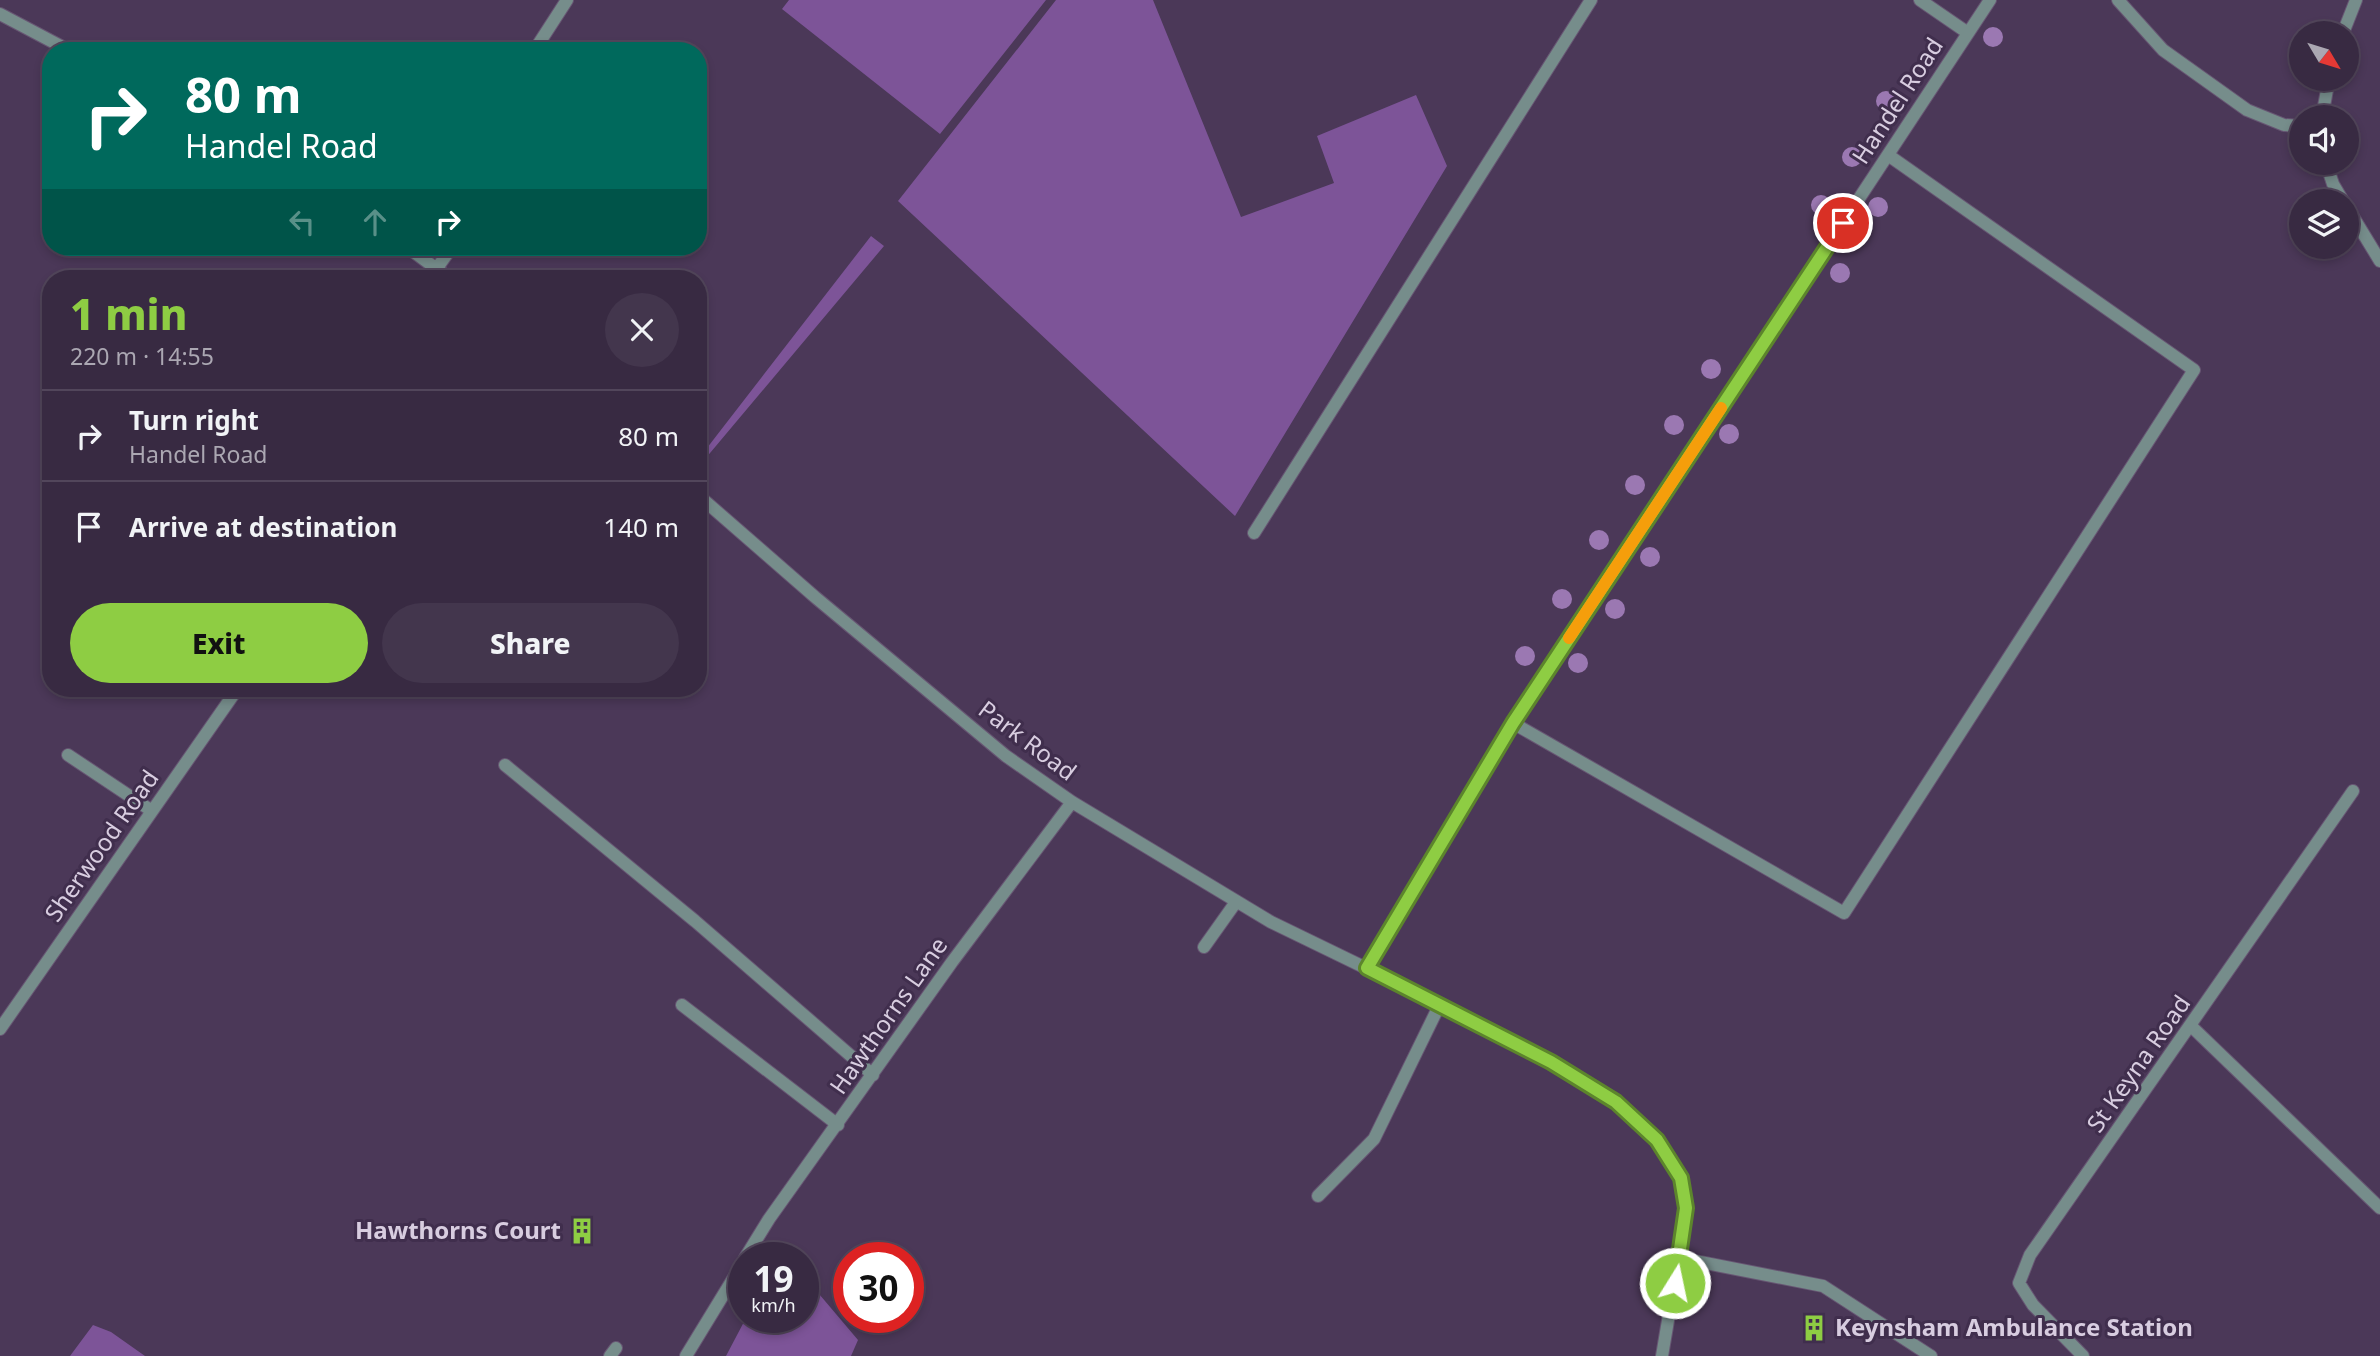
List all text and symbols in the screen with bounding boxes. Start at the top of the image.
north arrow [2289,21,2359,91]
map controls [2289,21,2359,259]
street label: Handel Road [1844,31,1950,170]
text: 80 m [185,61,302,127]
icon: right [70,70,161,161]
button: sound [2289,105,2359,175]
text: Handel Road [185,124,378,167]
button: layers [2289,189,2359,259]
pin [1813,193,1873,253]
icon: left [283,203,321,241]
icon: ahead [356,203,394,241]
icon: right [429,203,467,241]
icon: arrive [1824,204,1862,242]
text: 1 min [70,285,187,342]
button: close [605,293,679,367]
text: 220 m · 14:55 [70,340,214,372]
text: Turn right [129,402,259,438]
icon: right [70,417,108,455]
text: 80 m [618,418,679,454]
text: Handel Road [129,438,267,470]
icon: arrive [70,508,108,546]
text: Arrive at destination [129,509,398,545]
text: 140 m [603,509,679,545]
button: Exit [70,603,368,683]
button: Share [382,603,679,683]
street label: Park Road [972,692,1084,787]
street label: Sherwood Road [36,763,165,928]
street label: Hawthorns Lane [821,930,954,1100]
street label: St Keyna Road [2078,988,2197,1138]
place label: Hawthorns Court [355,1213,561,1246]
building icon: Hawthorns Court [567,1216,597,1246]
speed limit sign: 30 [833,1242,924,1333]
position arrow [1638,1246,1712,1320]
text: 19 [753,1255,794,1302]
text: km/h [751,1293,796,1317]
place label: Keynsham Ambulance Station [1835,1310,2193,1343]
building icon: Keynsham Ambulance Station [1799,1313,1829,1343]

